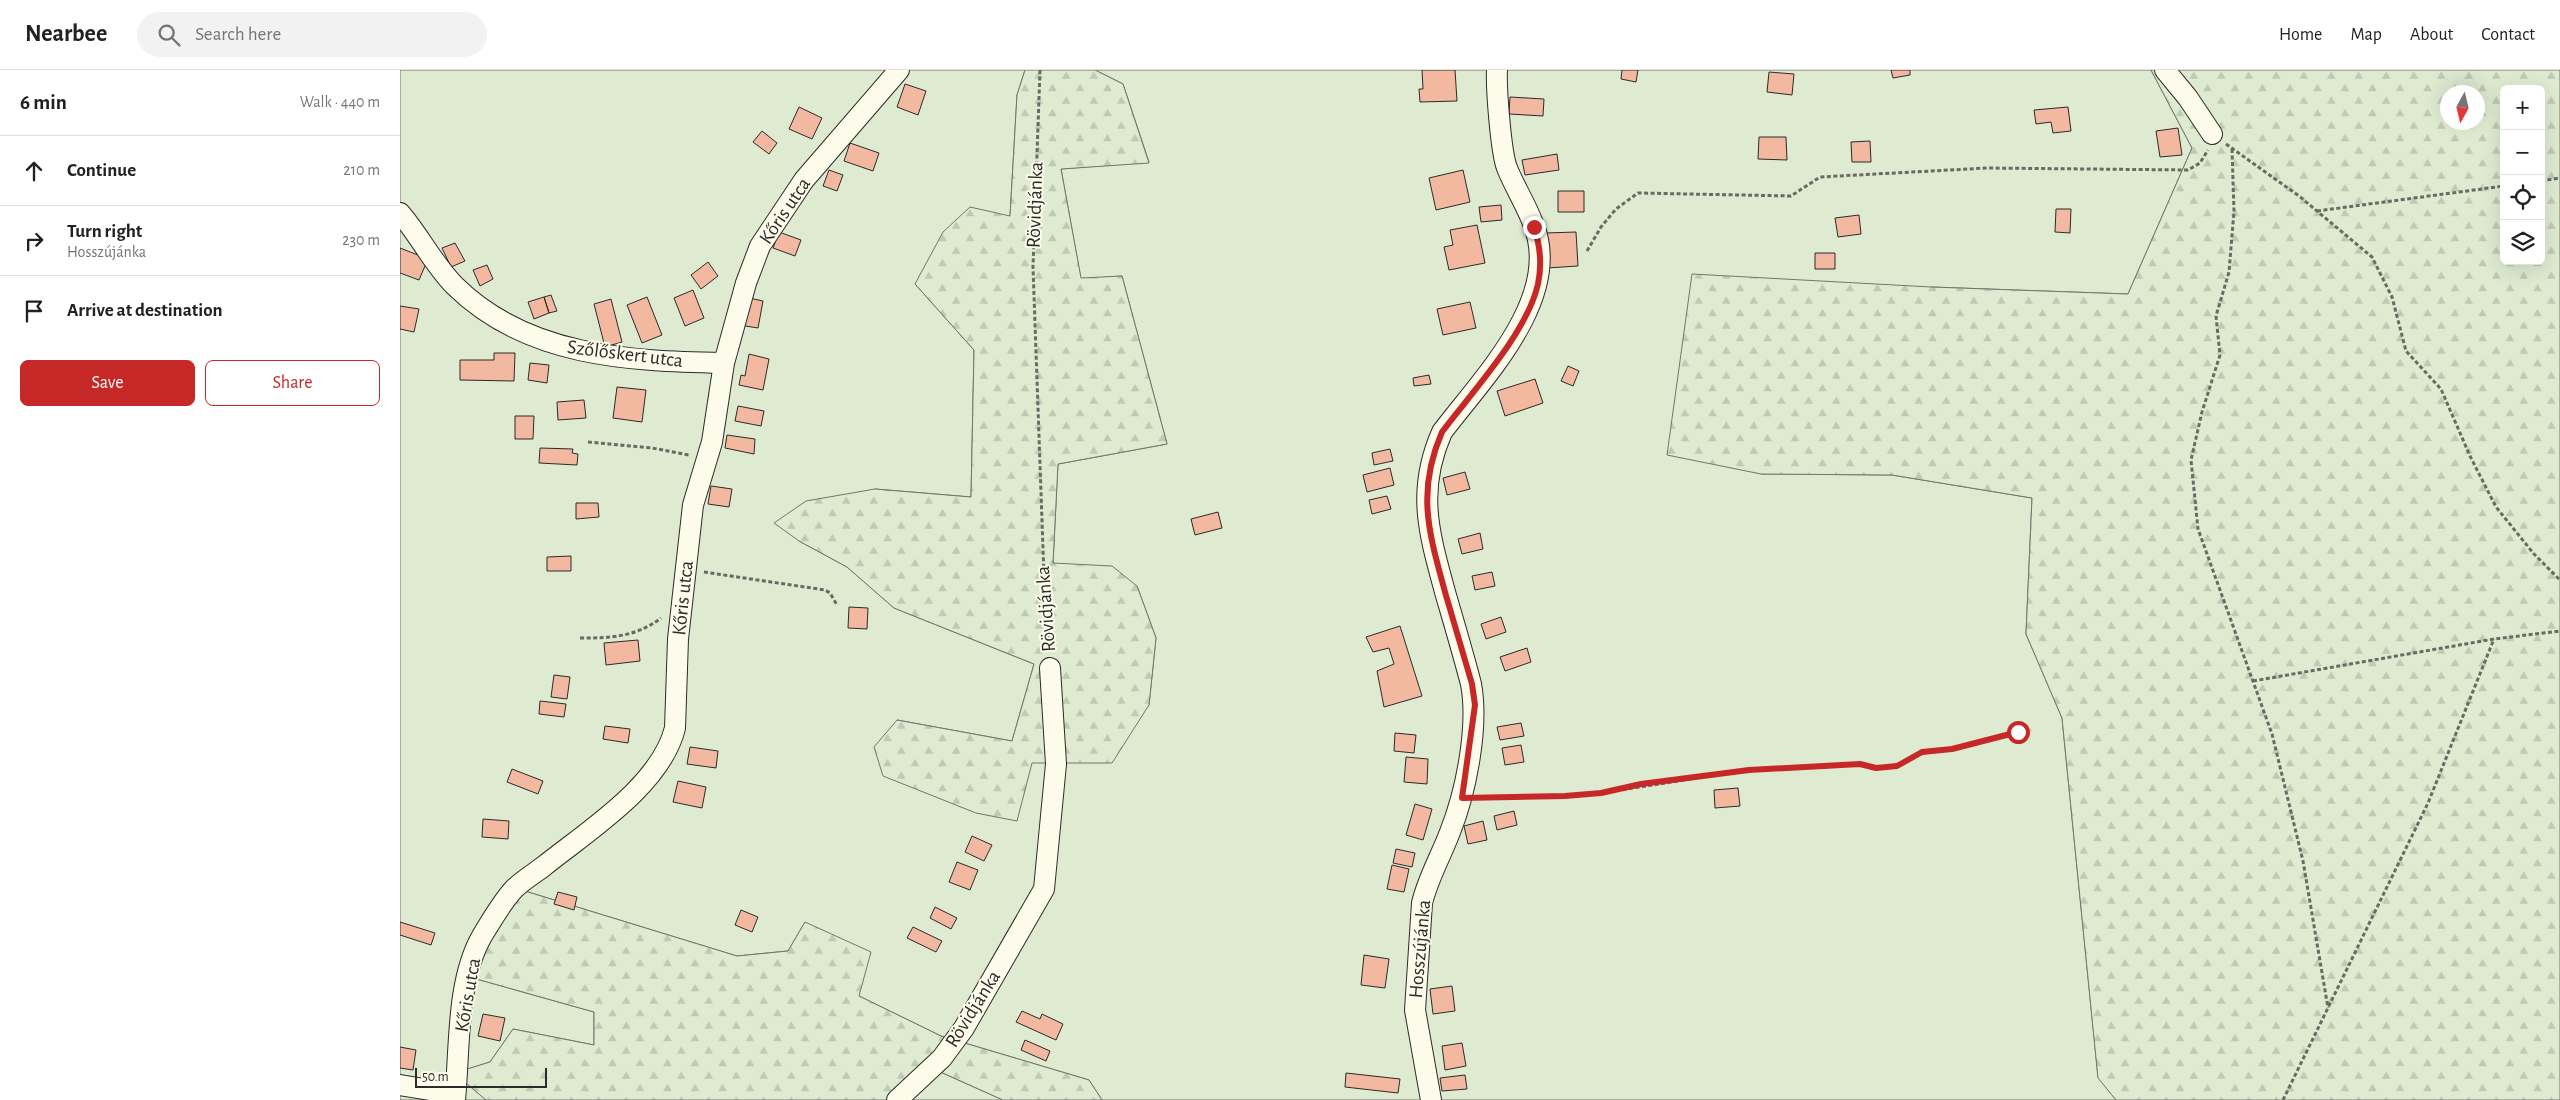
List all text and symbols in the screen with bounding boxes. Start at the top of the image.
search box [137,12,487,57]
icon: search [155,21,183,49]
text: Nearbee [25,22,107,46]
text: Search here [195,25,281,44]
text: Home [2279,26,2322,44]
text: Map [2350,26,2382,44]
text: About [2410,26,2453,44]
text: Contact [2481,26,2535,44]
north arrow [2440,85,2485,130]
map controls [2500,85,2545,265]
button: + [2500,85,2545,130]
text: 6 min [20,92,67,113]
text: Walk · 440 m [300,94,380,110]
button: − [2500,130,2545,175]
icon: ahead [20,157,48,185]
text: Continue [67,161,136,180]
text: 210 m [343,162,380,178]
street label: Rövidjánka [1024,162,1046,248]
street label: Kőris utca [756,174,814,248]
button: locate [2500,175,2545,220]
route end [1523,216,1546,239]
button: layers [2500,220,2545,265]
text: Turn right [67,222,142,241]
icon: right [20,227,48,255]
text: 230 m [342,232,380,248]
text: Hosszújánka [67,244,146,260]
icon: arrive [20,297,48,325]
text: Arrive at destination [67,301,223,320]
street label: Szőlőskert utca [566,337,684,371]
button: Save [20,360,195,406]
button: Share [205,360,380,406]
street label: Kőris utca [669,560,697,636]
street label: Rövidjánka [1033,565,1059,653]
route start [2007,721,2030,744]
street label: Hosszújánka [1406,899,1434,999]
street label: Kőris utca [452,956,484,1034]
street label: Rövidjánka [942,967,1004,1051]
scale bar [415,1065,548,1088]
text: 50 m [422,1070,449,1084]

